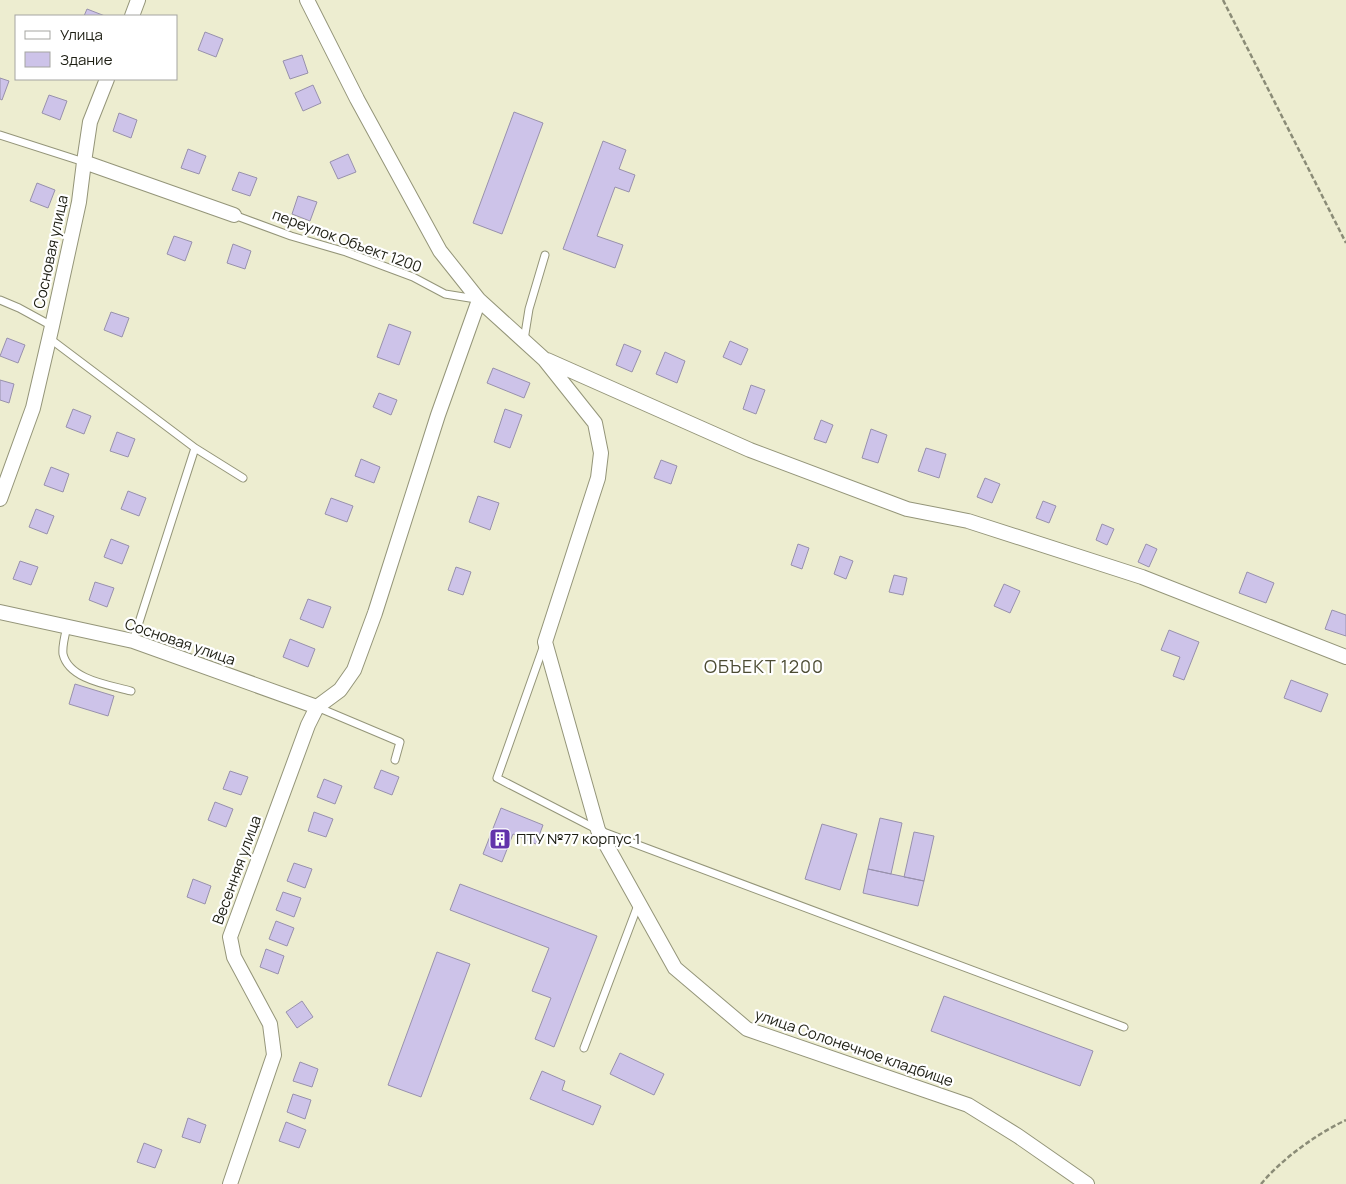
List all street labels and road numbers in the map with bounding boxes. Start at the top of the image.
street label: Сосновая улица [28,193,73,311]
street label: переулок Объект 1200 [269,204,425,277]
street label: Сосновая улица [122,613,238,670]
street label: Весенняя улица [207,812,266,927]
street label: улица Солонечное кладбище [752,1004,956,1091]

